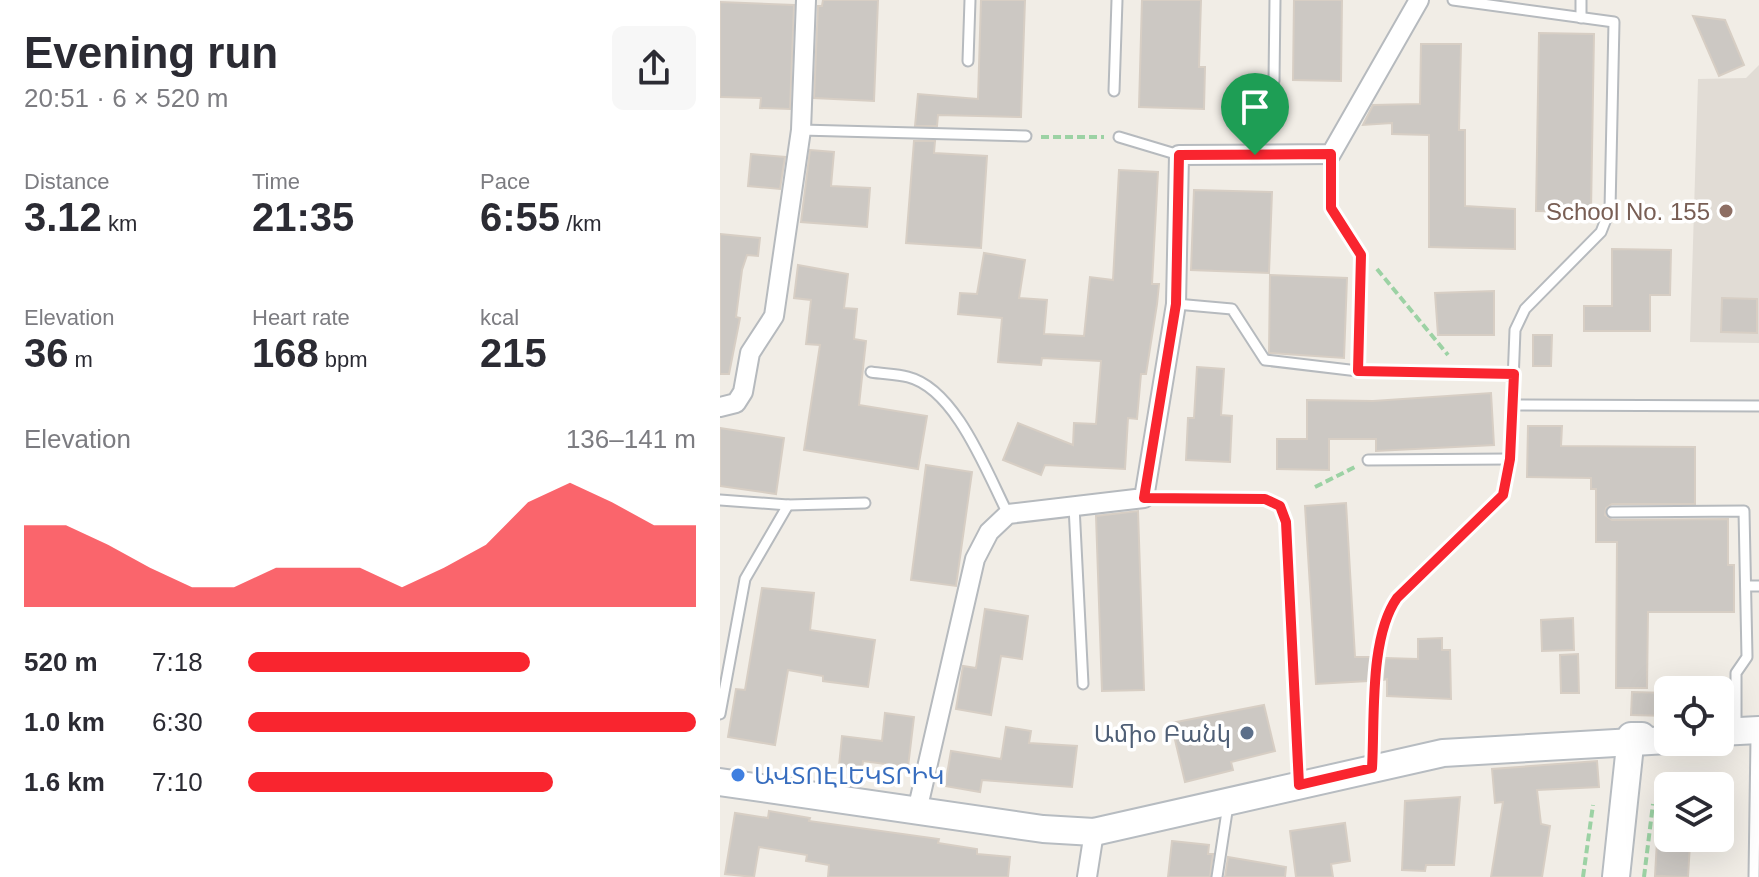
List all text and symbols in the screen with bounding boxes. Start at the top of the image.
button: share [612,26,696,110]
text: Evening run [24,28,278,77]
pin [1221,73,1289,155]
text: 20:51 · 6 × 520 m [24,83,229,113]
icon: arrive [1233,85,1277,129]
text: Distance [24,169,110,194]
text: Time [252,169,300,194]
text: Pace [480,169,530,194]
text: 3.12 [24,195,102,239]
text: 21:35 [252,195,354,239]
text: 6:55 [480,195,560,239]
place label: School No. 155 [1546,198,1710,225]
marker: School No. 155 [1717,202,1735,220]
text: km [102,211,137,236]
text: /km [560,211,602,236]
text: Elevation [24,305,115,330]
text: Heart rate [252,305,350,330]
text: kcal [480,305,519,330]
text: 36 [24,331,69,375]
text: 168 [252,331,319,375]
text: 215 [480,331,547,375]
text: m [69,347,93,372]
text: bpm [319,347,368,372]
text: Elevation [24,424,131,454]
text: 136–141 m [566,424,696,454]
text: 520 m [24,647,98,677]
text: 7:18 [152,647,203,677]
map controls [1654,676,1734,852]
button: locate [1654,676,1734,756]
text: 1.0 km [24,707,105,737]
text: 6:30 [152,707,203,737]
place label: Ամիօ Բանկ [1094,720,1231,748]
marker: Ամիօ Բանկ [1238,724,1256,742]
place label: ԱՎՏՈԷԼԵԿՏՐԻԿ [754,762,944,789]
marker: ԱՎՏՈԷԼԵԿՏՐԻԿ [729,766,747,784]
text: 1.6 km [24,767,105,797]
text: 7:10 [152,767,203,797]
button: layers [1654,772,1734,852]

